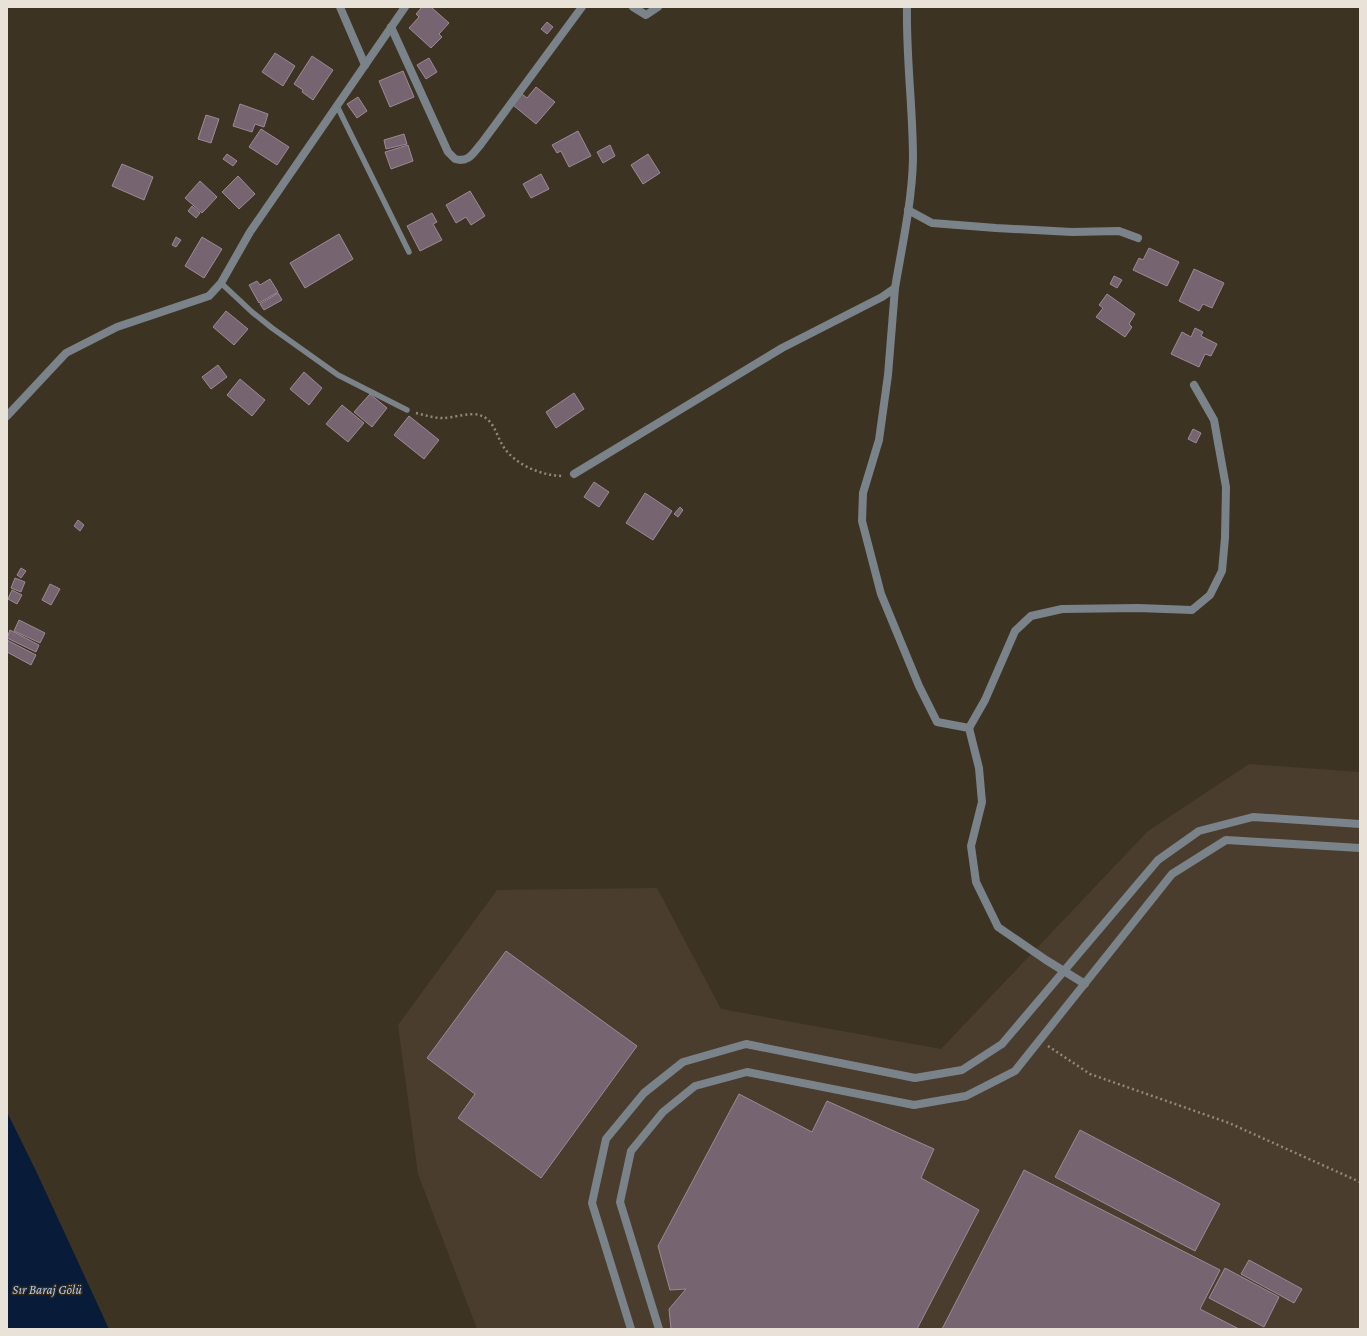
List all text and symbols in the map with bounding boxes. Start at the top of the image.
water label: Sır Baraj Gölü [12,1282,82,1298]

